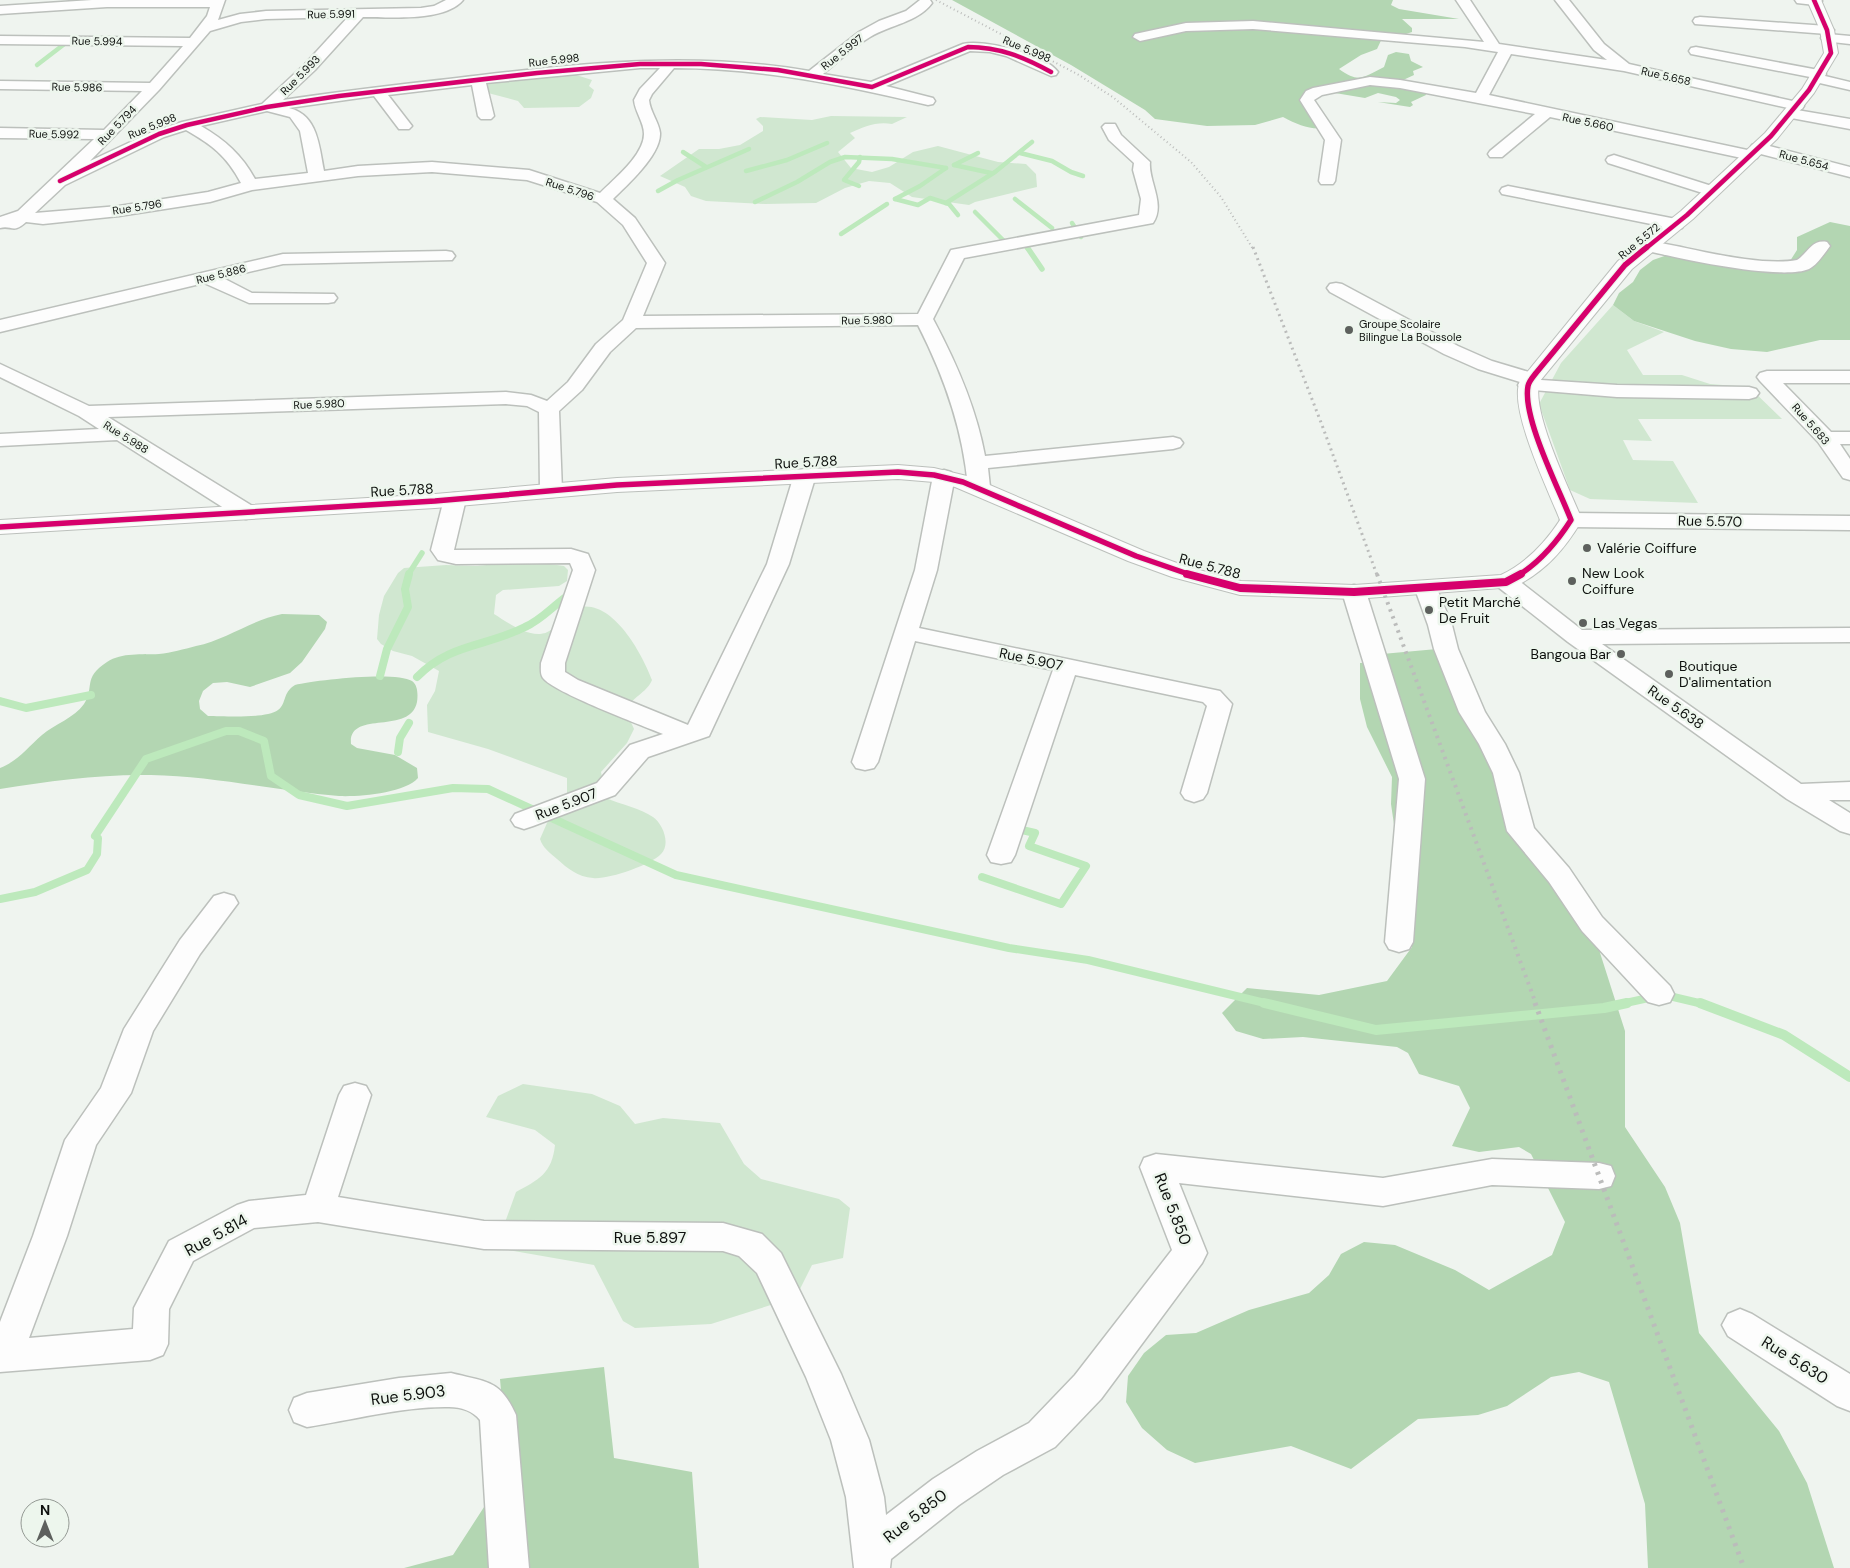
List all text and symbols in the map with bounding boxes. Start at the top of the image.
street label: Rue 5.991 [307,7,355,21]
street label: Rue 5.997 [818,31,866,73]
street label: Rue 5.998 [1001,33,1053,65]
street label: Rue 5.994 [71,34,123,48]
street label: Rue 5.998 [528,50,580,70]
street label: Rue 5.993 [277,52,323,98]
street label: Rue 5.658 [1640,63,1692,89]
street label: Rue 5.986 [51,80,103,94]
street label: Rue 5.794 [95,102,140,148]
street label: Rue 5.998 [126,110,178,142]
street label: Rue 5.660 [1561,110,1615,134]
street label: Rue 5.992 [29,127,79,141]
street label: Rue 5.654 [1778,147,1831,173]
street label: Rue 5.796 [544,175,596,203]
street label: Rue 5.796 [111,196,163,218]
street label: Rue 5.572 [1615,220,1663,262]
street label: Rue 5.886 [194,261,248,287]
street label: Rue 5.980 [841,313,893,327]
place label: Groupe Scolaire Bilingue La Boussole [1359,317,1462,344]
marker: Groupe Scolaire Bilingue La Boussole [1343,324,1355,336]
street label: Rue 5.980 [293,396,345,412]
street label: Rue 5.683 [1789,400,1833,448]
street label: Rue 5.988 [101,418,151,456]
street label: Rue 5.788 [774,451,838,473]
street label: Rue 5.788 [370,479,434,501]
street label: Rue 5.570 [1678,511,1742,531]
place label: Valérie Coiffure [1597,539,1697,557]
marker: Valérie Coiffure [1581,542,1593,554]
street label: Rue 5.788 [1177,549,1243,583]
place label: New Look Coiffure [1582,564,1645,598]
marker: New Look Coiffure [1566,575,1578,587]
place label: Petit Marché De Fruit [1439,593,1521,627]
marker: Petit Marché De Fruit [1423,604,1435,616]
place label: Las Vegas [1593,614,1658,632]
marker: Las Vegas [1577,617,1589,629]
street label: Rue 5.907 [998,643,1064,675]
place label: Bangoua Bar [1530,645,1611,663]
marker: Bangoua Bar [1615,648,1627,660]
place label: Boutique D'alimentation [1679,657,1772,691]
marker: Boutique D'alimentation [1663,668,1675,680]
street label: Rue 5.638 [1644,681,1708,733]
street label: Rue 5.907 [533,784,599,824]
street label: Rue 5.850 [1150,1170,1196,1248]
street label: Rue 5.814 [181,1209,252,1261]
street label: Rue 5.897 [614,1227,686,1248]
street label: Rue 5.630 [1758,1331,1832,1389]
street label: Rue 5.903 [370,1380,446,1410]
street label: Rue 5.850 [879,1484,951,1547]
north arrow [20,1498,70,1548]
text: N [40,1501,50,1519]

